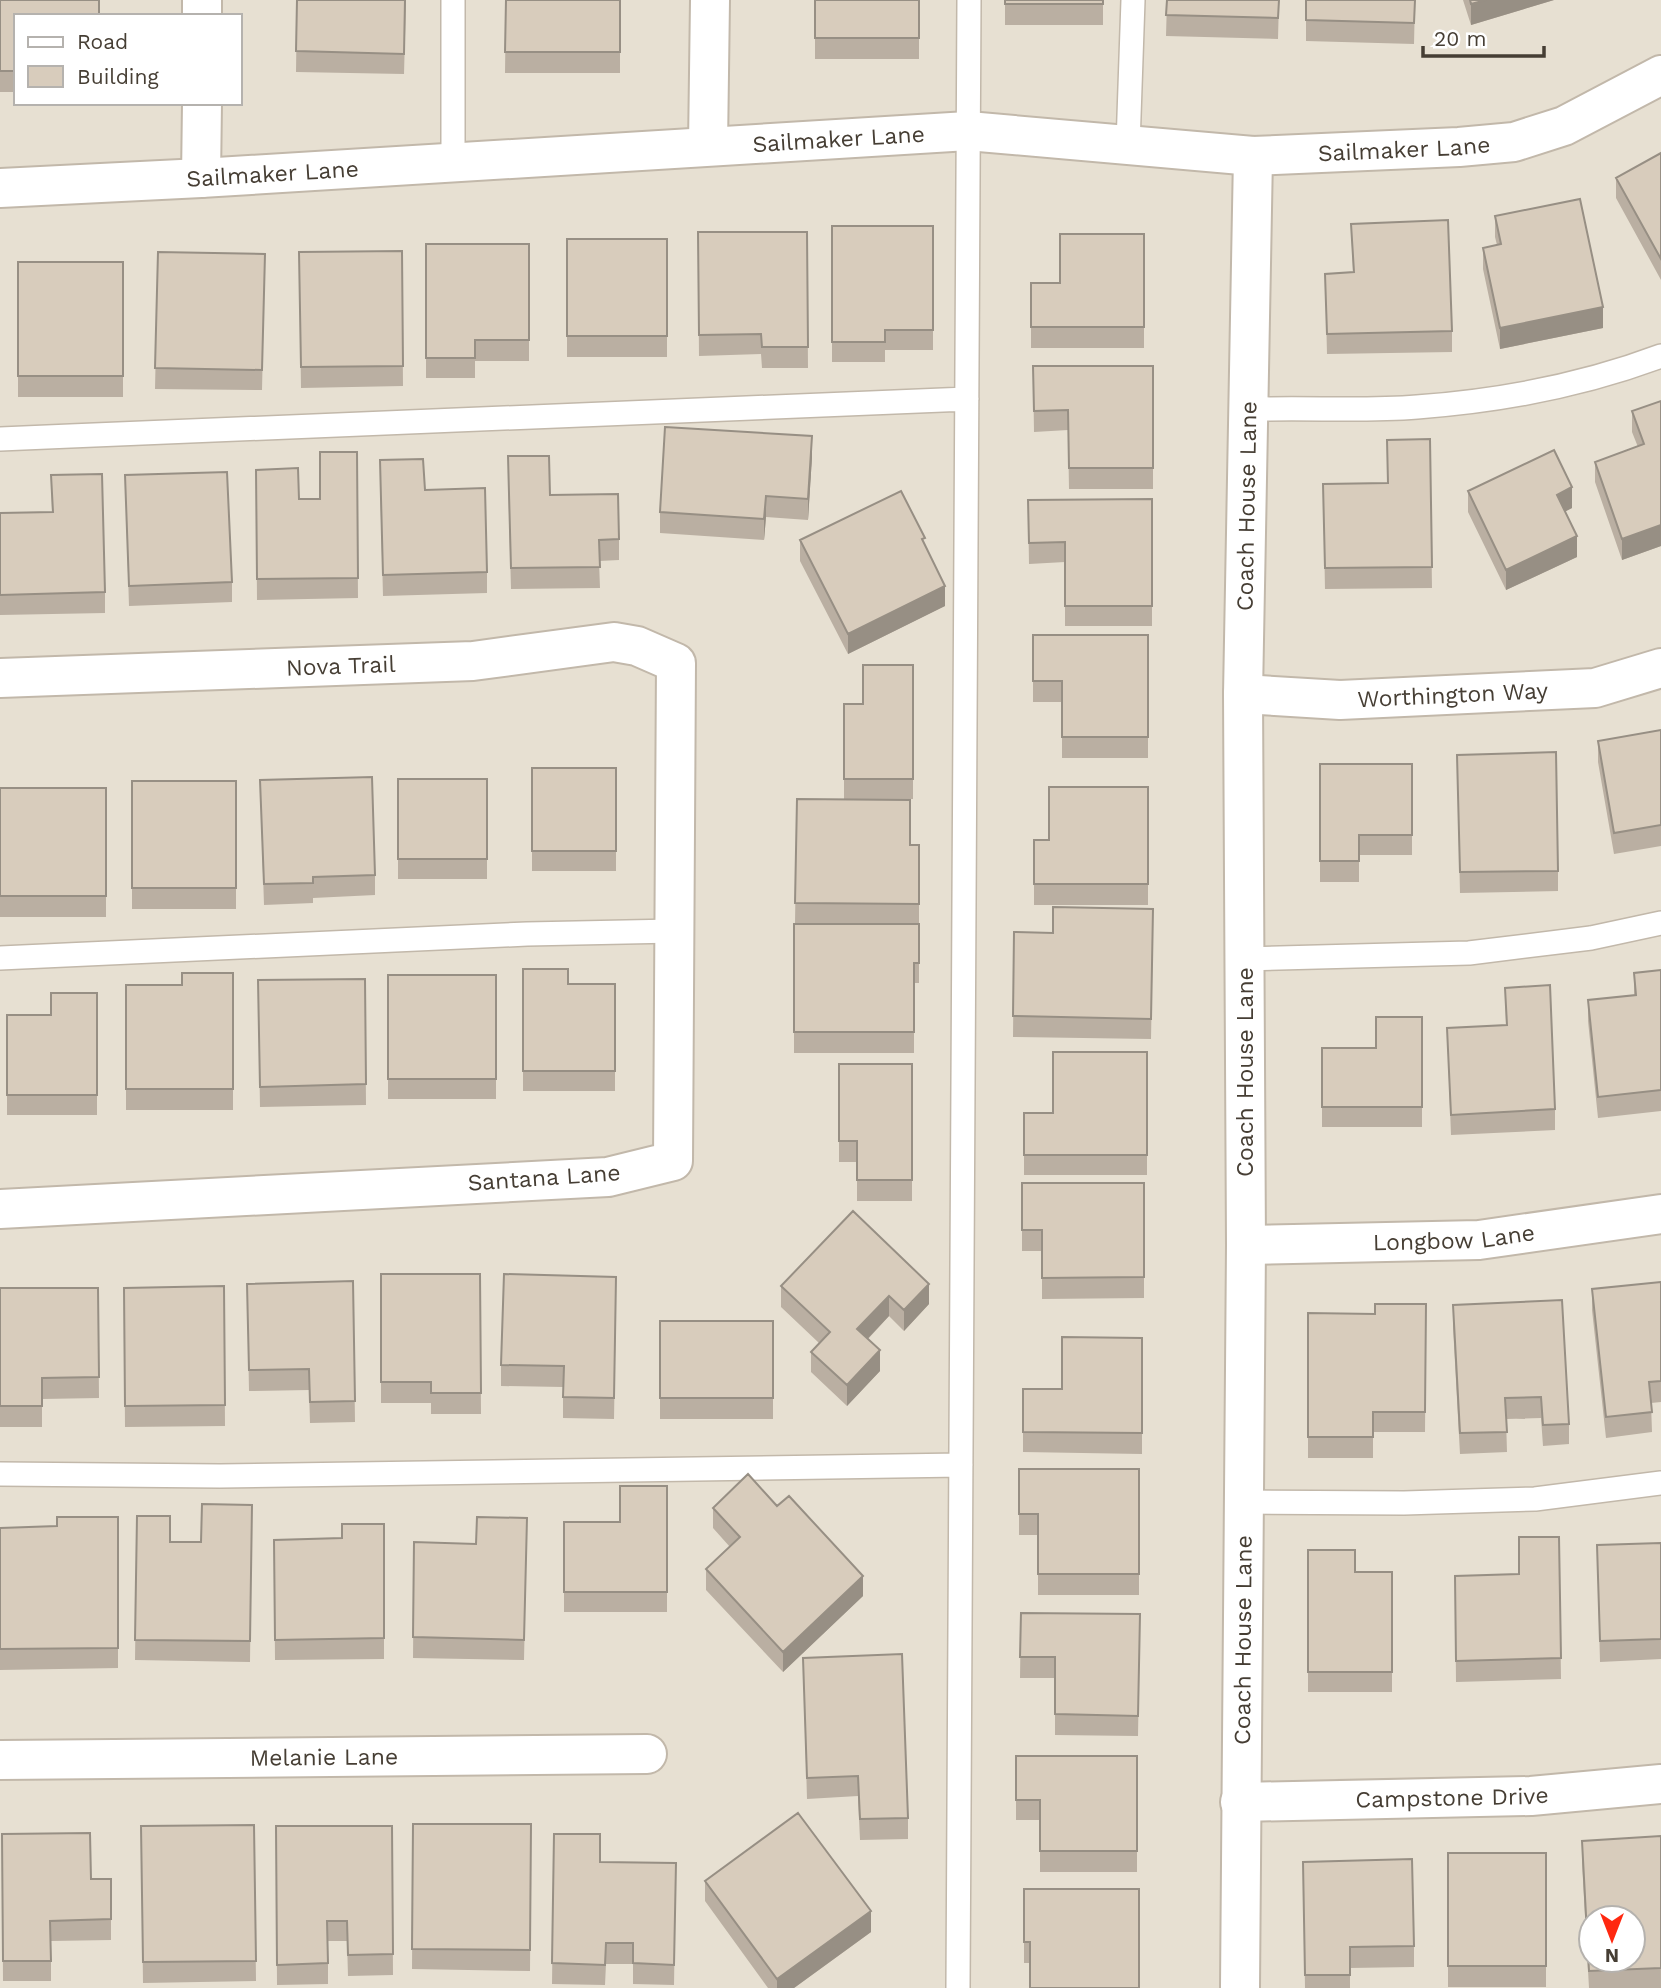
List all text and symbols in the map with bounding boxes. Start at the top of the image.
legend [14,14,242,105]
scale bar [1423,14,1544,58]
text: 20 m [1434,26,1486,51]
text: Road [77,29,128,54]
text: Building [77,64,159,89]
street label: Sailmaker Lane [752,120,926,158]
street label: Sailmaker Lane [1317,131,1491,167]
street label: Sailmaker Lane [186,155,360,192]
street label: Coach House Lane [1231,401,1262,611]
street label: Nova Trail [286,650,396,681]
street label: Worthington Way [1357,677,1549,713]
street label: Coach House Lane [1232,967,1259,1177]
street label: Santana Lane [467,1159,621,1197]
street label: Longbow Lane [1372,1219,1537,1256]
street label: Coach House Lane [1228,1535,1257,1745]
street label: Melanie Lane [250,1743,398,1771]
street label: Campstone Drive [1355,1781,1550,1813]
north arrow [1577,1904,1647,1974]
text: N [1605,1944,1619,1967]

